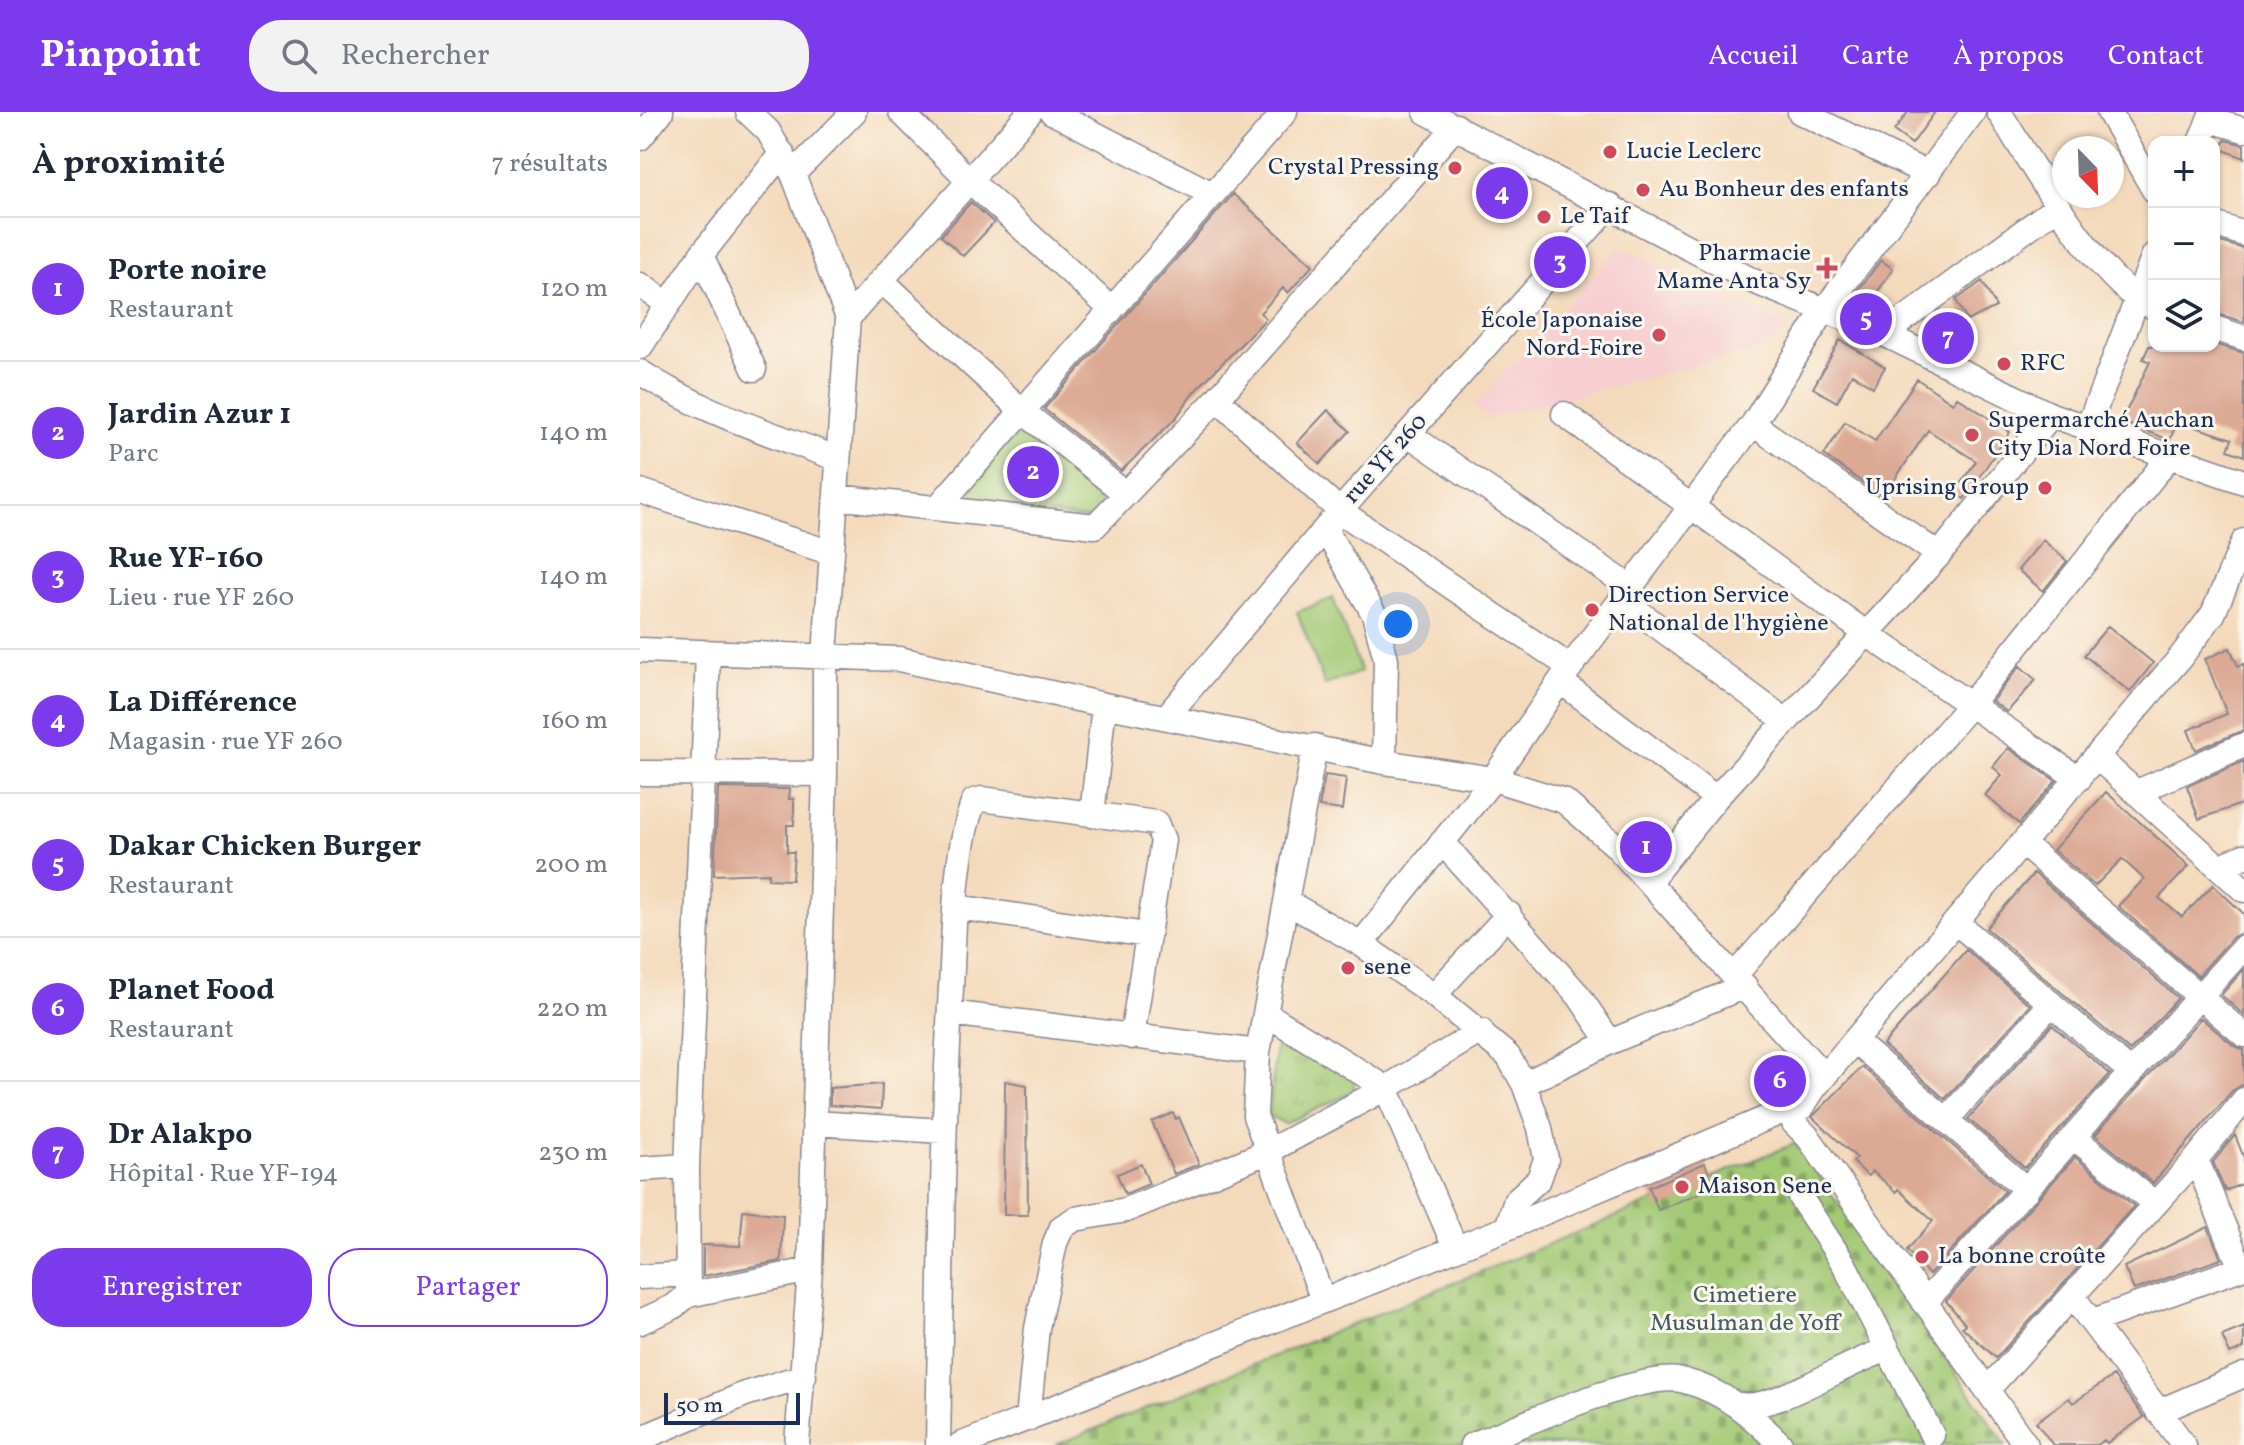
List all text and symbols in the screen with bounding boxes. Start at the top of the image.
search box [249,20,809,92]
text: Pinpoint [40,30,201,83]
icon: search [277,34,321,78]
text: Rechercher [341,35,490,77]
text: Accueil [1708,37,1798,76]
text: Carte [1842,37,1909,76]
text: À propos [1953,37,2064,76]
text: Contact [2108,37,2204,76]
place label: Lucie Leclerc [1626,135,1761,169]
north arrow [2052,136,2124,208]
map controls [2148,136,2220,352]
button: + [2148,136,2220,208]
text: À proximité [32,141,225,188]
marker: Lucie Leclerc [1601,143,1619,161]
text: 7 résultats [491,146,608,182]
place label: Crystal Pressing [1268,151,1439,185]
marker: Crystal Pressing [1446,159,1464,177]
pin: 4 [1476,163,1528,223]
place label: Au Bonheur des enfants [1659,173,1909,207]
marker: Au Bonheur des enfants [1634,181,1652,199]
place label: Le Taif [1560,200,1632,234]
marker: Le Taif [1535,208,1553,226]
button: − [2148,208,2220,280]
pin: 3 [1534,232,1586,292]
place label: Pharmacie Mame Anta Sy [1657,237,1811,299]
text: Porte noire [108,250,267,292]
marker: Pharmacie Mame Anta Sy [1818,259,1836,277]
text: 1 [53,271,63,307]
text: 120 m [540,271,608,307]
button: layers [2148,280,2220,352]
pin: 5 [1840,289,1892,349]
text: Restaurant [108,292,234,328]
place label: École Japonaise Nord-Foire [1480,304,1643,366]
pin: 7 [1922,308,1974,368]
marker: École Japonaise Nord-Foire [1650,326,1668,344]
place label: RFC [2020,347,2066,381]
marker: RFC [1995,355,2013,373]
text: Jardin Azur 1 [108,394,291,436]
place label: Supermarché Auchan City Dia Nord Foire [1988,404,2215,466]
street label: rue YF 260 [1336,406,1436,512]
text: 2 [51,415,65,451]
text: 140 m [539,415,608,451]
marker: Supermarché Auchan City Dia Nord Foire [1963,426,1981,444]
text: Parc [108,436,159,472]
pin: 2 [1007,442,1059,502]
place label: Uprising Group [1865,471,2029,505]
marker: Uprising Group [2036,479,2054,497]
text: Rue YF-160 [108,538,264,580]
text: 3 [51,559,65,595]
text: 140 m [539,559,608,595]
place label: Direction Service National de l'hygiène [1608,579,1829,641]
text: Lieu · rue YF 260 [108,580,294,616]
marker: Direction Service National de l'hygiène [1583,601,1601,619]
your location [1378,604,1418,644]
text: La Différence [108,682,297,724]
text: 4 [50,703,66,739]
text: 160 m [541,703,608,739]
text: Magasin · rue YF 260 [108,724,343,760]
pin: 1 [1620,817,1672,877]
text: Dakar Chicken Burger [108,826,421,868]
text: 5 [52,847,64,883]
text: 200 m [534,847,608,883]
text: Restaurant [108,868,234,904]
place label: sene [1364,951,1411,985]
marker: sene [1339,959,1357,977]
text: Planet Food [108,970,274,1012]
text: 6 [51,991,65,1027]
text: 220 m [536,991,608,1027]
text: Restaurant [108,1012,234,1048]
pin: 6 [1754,1051,1806,1111]
text: Dr Alakpo [108,1114,252,1156]
text: 7 [52,1135,64,1171]
text: 230 m [538,1135,608,1171]
text: Hôpital · Rue YF-194 [108,1156,338,1192]
place label: Maison Sene [1698,1170,1832,1204]
marker: Maison Sene [1673,1178,1691,1196]
place label: La bonne croûte [1938,1240,2106,1274]
button: Enregistrer [32,1248,312,1327]
button: Partager [328,1248,608,1327]
marker: La bonne croûte [1913,1248,1931,1266]
park label: Cimetiere Musulman de Yoff [1650,1279,1842,1341]
scale bar [664,1389,800,1425]
text: 50 m [676,1391,723,1422]

